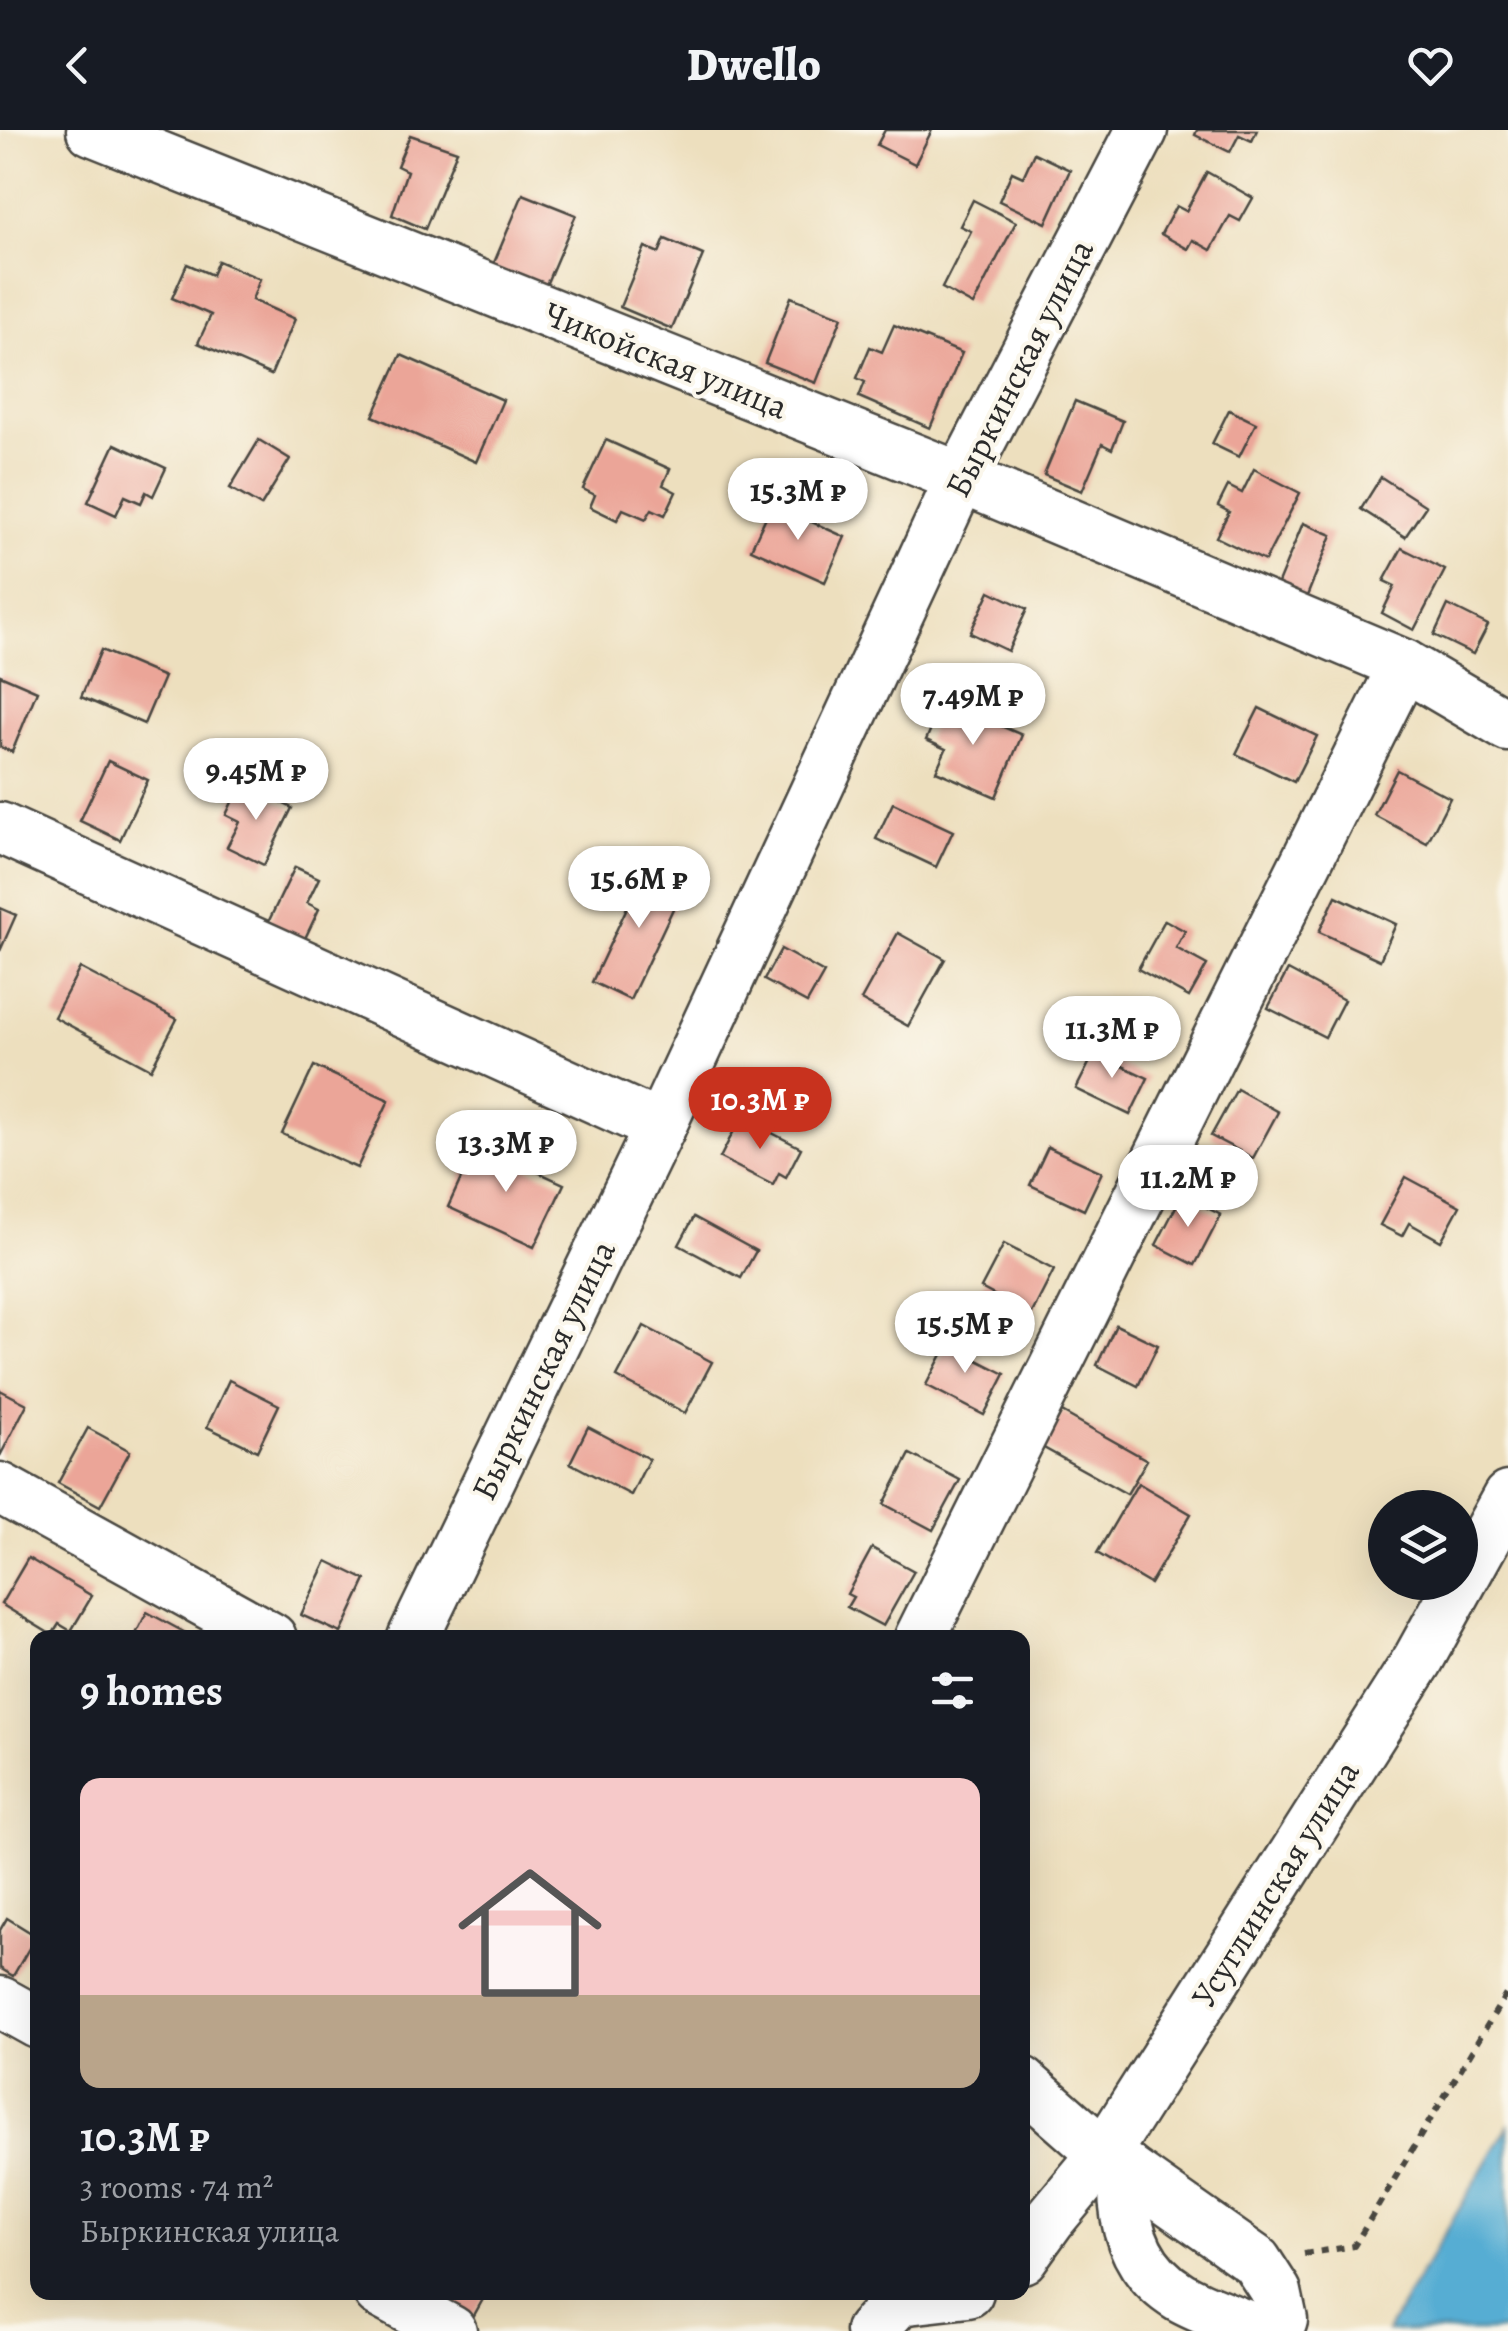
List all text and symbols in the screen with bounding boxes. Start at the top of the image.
text: Dwello [687,34,821,96]
icon: back [50,38,105,93]
icon: heart [1403,38,1458,93]
street label: Быркинская улица [933,231,1105,505]
street label: Чикойская улица [537,289,795,431]
pin: 15.3M ₽ [706,458,890,543]
text: 15.3M ₽ [750,468,846,512]
pin: 7.49M ₽ [881,663,1065,748]
text: 7.49M ₽ [922,673,1024,717]
pin: 9.45M ₽ [164,738,348,823]
text: 9.45M ₽ [205,748,307,792]
pin: 15.6M ₽ [547,846,731,931]
text: 15.6M ₽ [590,856,688,900]
pin: 11.3M ₽ [1020,996,1204,1081]
text: 11.3M ₽ [1065,1006,1159,1050]
pin: 10.3M ₽ [668,1067,852,1152]
text: 10.3M ₽ [711,1077,809,1121]
pin: 13.3M ₽ [414,1110,598,1195]
text: 13.3M ₽ [458,1120,554,1164]
pin: 11.2M ₽ [1096,1145,1280,1230]
text: 11.2M ₽ [1140,1155,1236,1199]
street label: Быркинская улица [459,1232,627,1508]
pin: 15.5M ₽ [873,1291,1057,1376]
text: 15.5M ₽ [917,1301,1013,1345]
map controls [1368,1490,1478,1600]
button: layers [1368,1490,1478,1600]
text: 9 homes [80,1662,223,1719]
icon: filters [925,1663,980,1718]
street label: Усуглинская улица [1180,1751,1370,2017]
icon: home [440,1843,620,2023]
text: 10.3M ₽ [80,2108,210,2165]
text: 3 rooms · 74 m² [80,2165,273,2209]
text: Быркинская улица [80,2209,339,2253]

